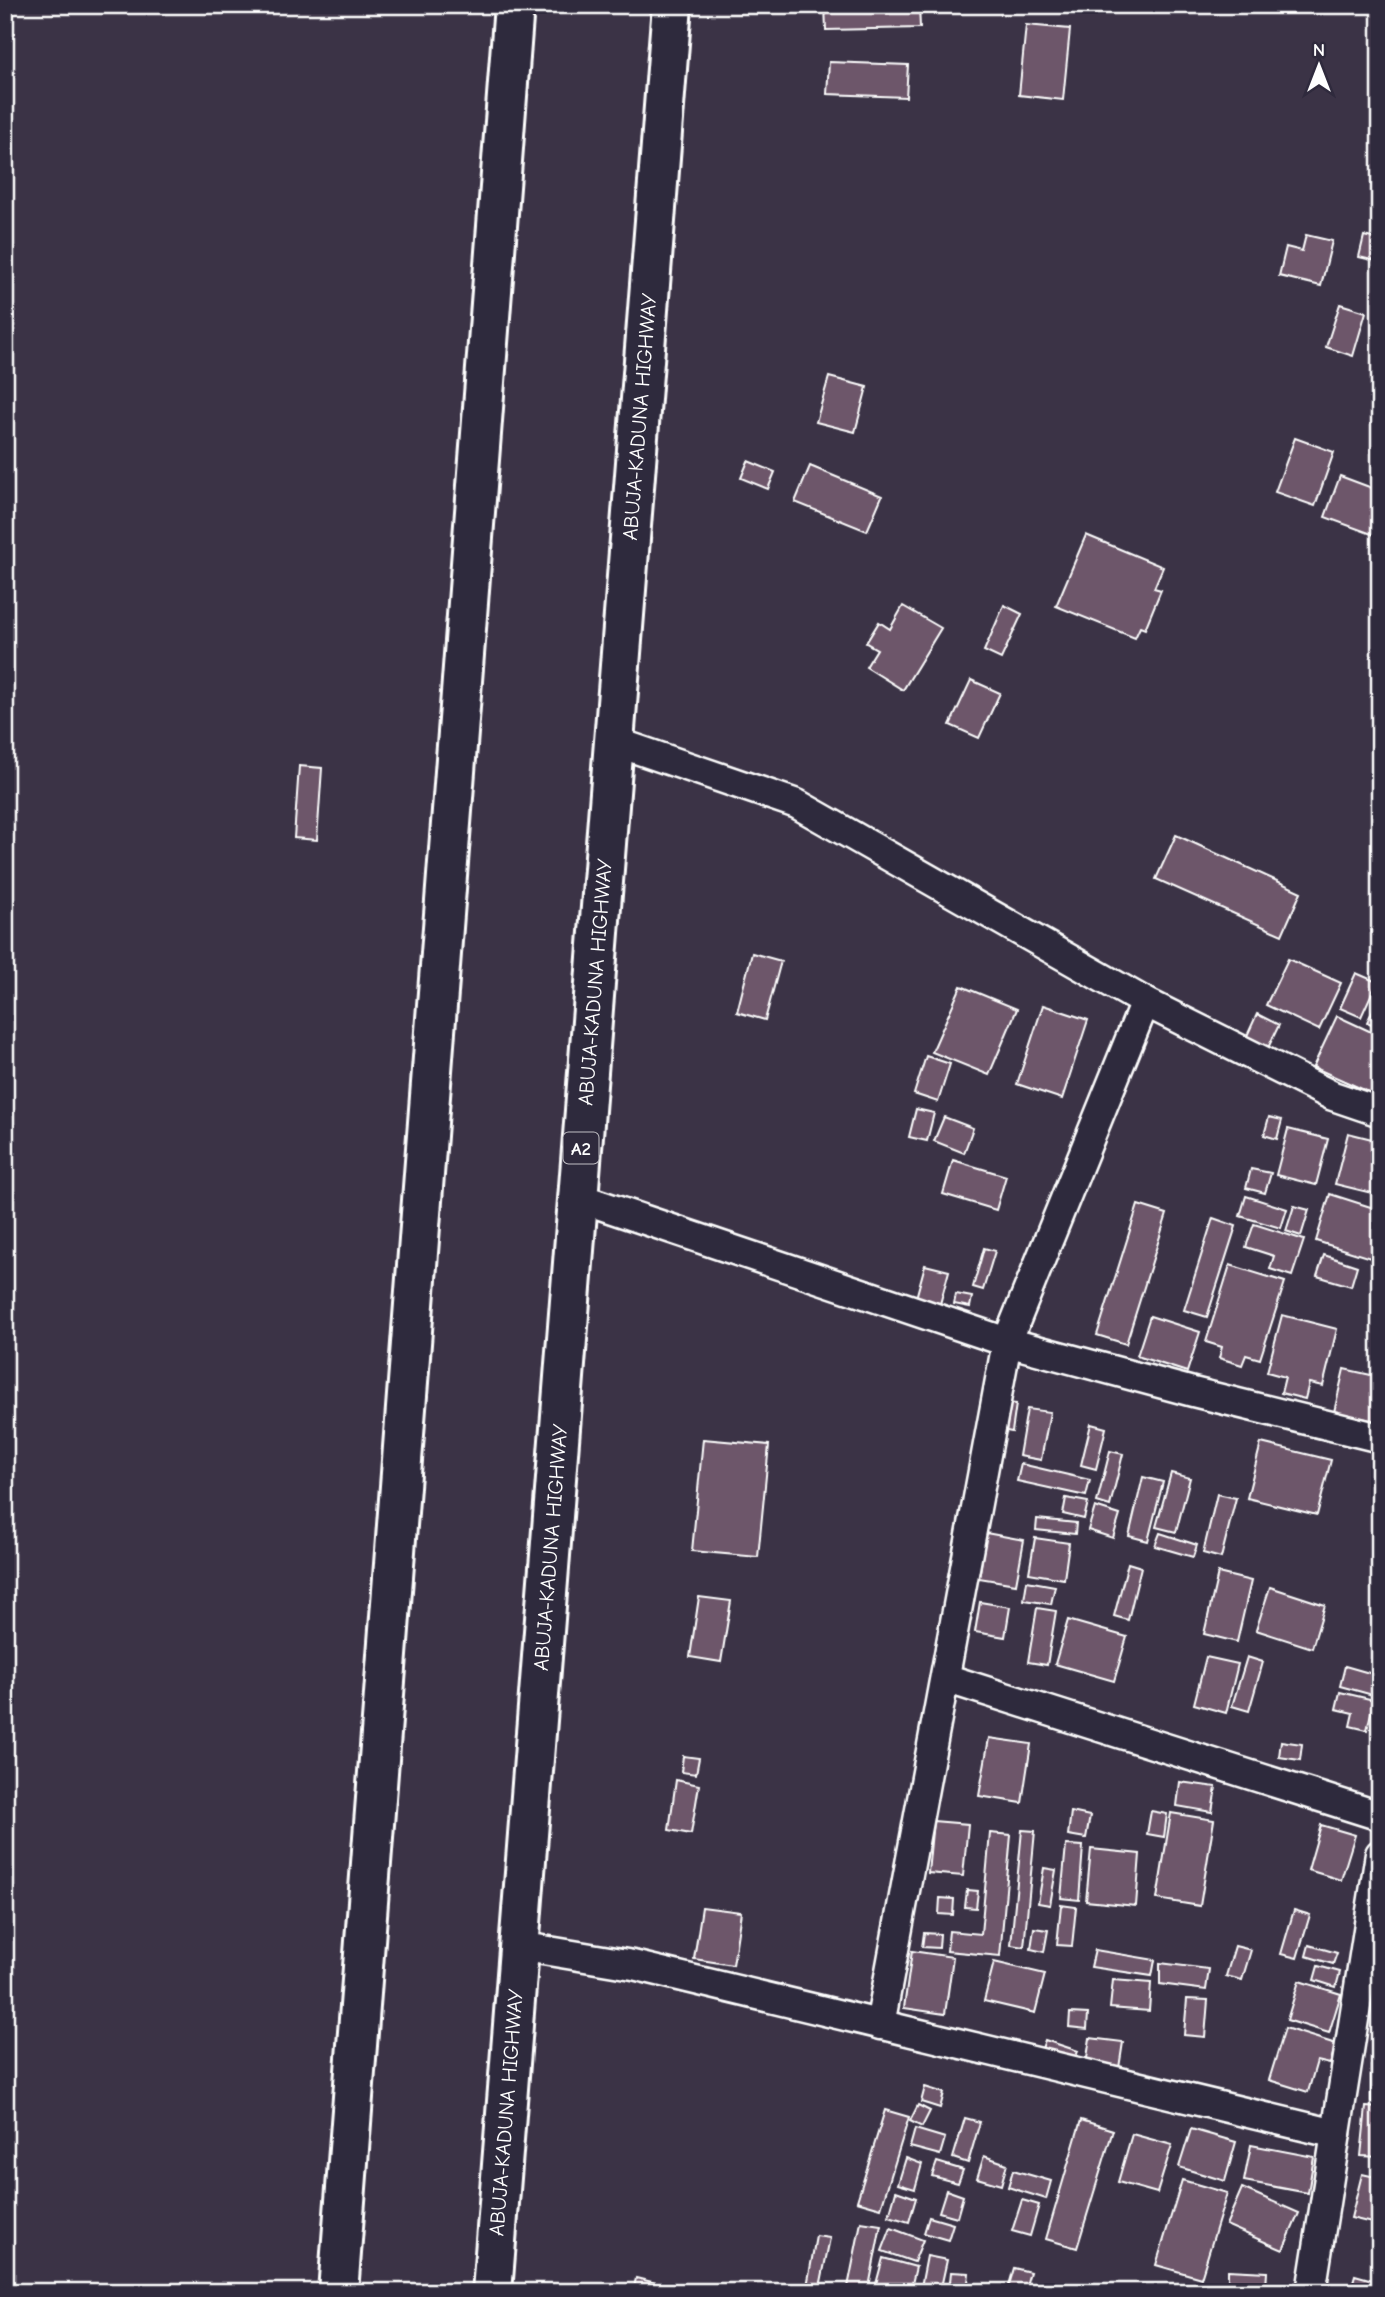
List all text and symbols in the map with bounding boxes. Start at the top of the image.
north arrow [1284,32,1354,102]
text: N [1313,39,1325,61]
street label: ABUJA-KADUNA HIGHWAY [618,292,661,541]
street label: ABUJA-KADUNA HIGHWAY [573,857,617,1106]
road number: A2 [564,1132,598,1164]
street label: ABUJA-KADUNA HIGHWAY [529,1422,572,1672]
street label: ABUJA-KADUNA HIGHWAY [484,1988,528,2237]

